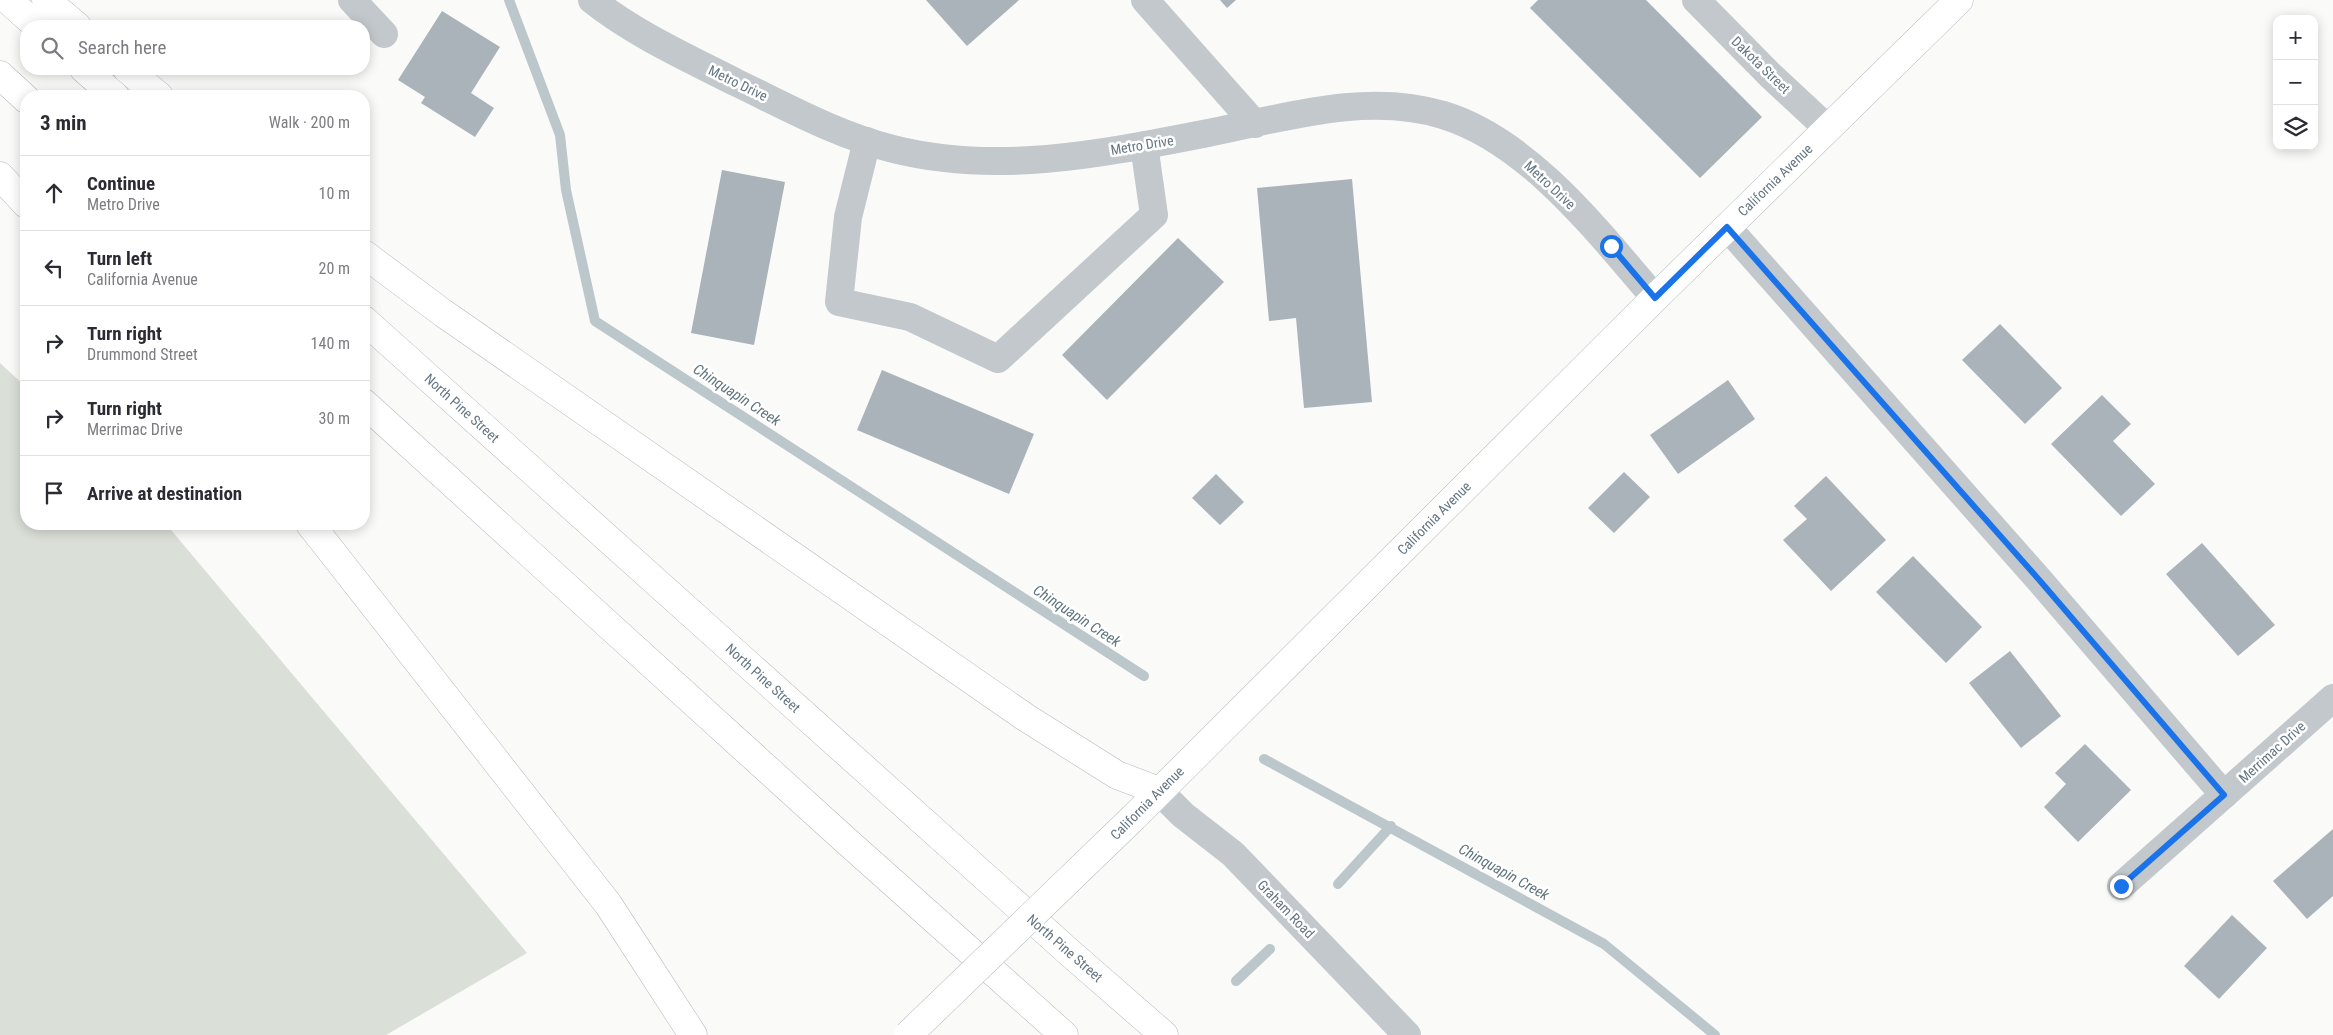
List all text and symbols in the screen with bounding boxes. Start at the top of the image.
map controls [2273,15,2318,150]
button: + [2273,15,2318,60]
search box [20,20,370,75]
street label: Dakota Street [1729,33,1793,97]
icon: search [38,34,66,62]
text: Search here [78,36,166,59]
button: − [2273,60,2318,105]
street label: Metro Drive [706,62,770,104]
button: layers [2273,105,2318,150]
text: 3 min [40,111,87,135]
text: Walk · 200 m [269,113,350,132]
street label: Metro Drive [1109,132,1175,158]
street label: California Avenue [1735,140,1816,219]
street label: Metro Drive [1521,157,1579,213]
text: Continue [87,172,155,195]
icon: ahead [40,179,68,207]
text: 10 m [318,184,350,203]
text: Metro Drive [87,195,160,214]
route start [1600,235,1623,258]
text: Turn left [87,247,152,270]
icon: left [40,254,68,282]
text: 20 m [318,259,350,278]
text: California Avenue [87,270,198,289]
text: Turn right [87,322,162,345]
icon: right [40,329,68,357]
text: 140 m [311,334,350,353]
text: Drummond Street [87,345,198,364]
water label: Chinquapin Creek [690,360,784,430]
street label: North Pine Street [421,370,503,446]
text: Turn right [87,397,162,420]
icon: right [40,404,68,432]
text: 30 m [318,409,350,428]
text: Merrimac Drive [87,420,183,439]
street label: California Avenue [1394,478,1474,558]
icon: arrive [40,479,68,507]
text: Arrive at destination [87,482,242,505]
water label: Chinquapin Creek [1030,581,1124,651]
street label: North Pine Street [722,640,804,716]
street label: Merrimac Drive [2236,718,2309,786]
street label: California Avenue [1107,763,1187,843]
water label: Chinquapin Creek [1456,840,1553,904]
route end [2110,875,2133,898]
street label: Graham Road [1254,877,1318,941]
street label: North Pine Street [1024,911,1106,985]

